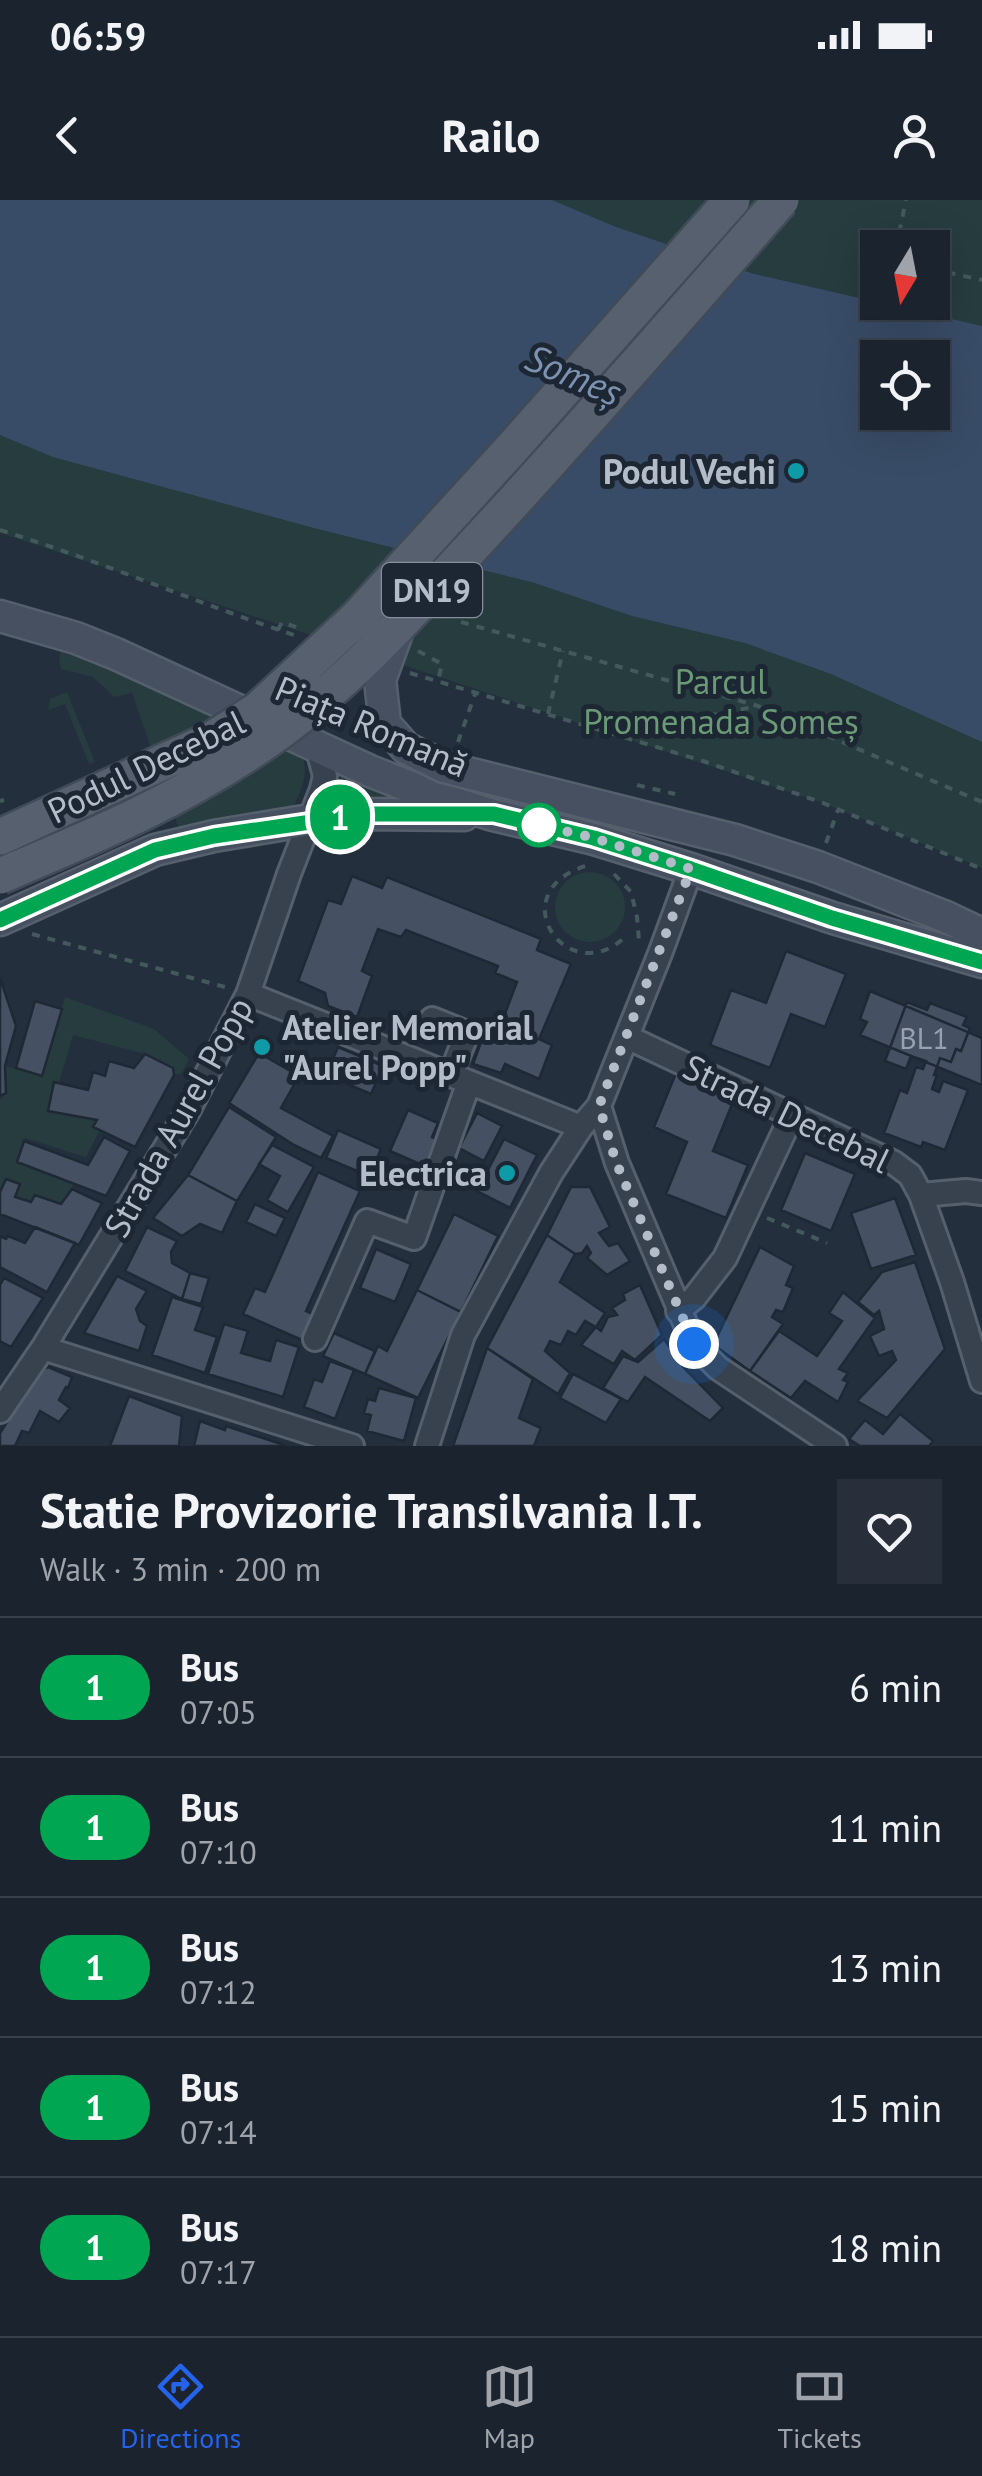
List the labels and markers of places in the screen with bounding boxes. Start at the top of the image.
place label: Podul Vechi [603,448,776,494]
marker: Podul Vechi [785,460,807,482]
unlabelled marker [518,804,560,846]
place label: Atelier Memorial "Aurel Popp" [282,1004,533,1090]
marker: Atelier Memorial "Aurel Popp" [251,1036,273,1058]
place label: Electrica [359,1150,487,1196]
marker: Electrica [496,1162,518,1184]

